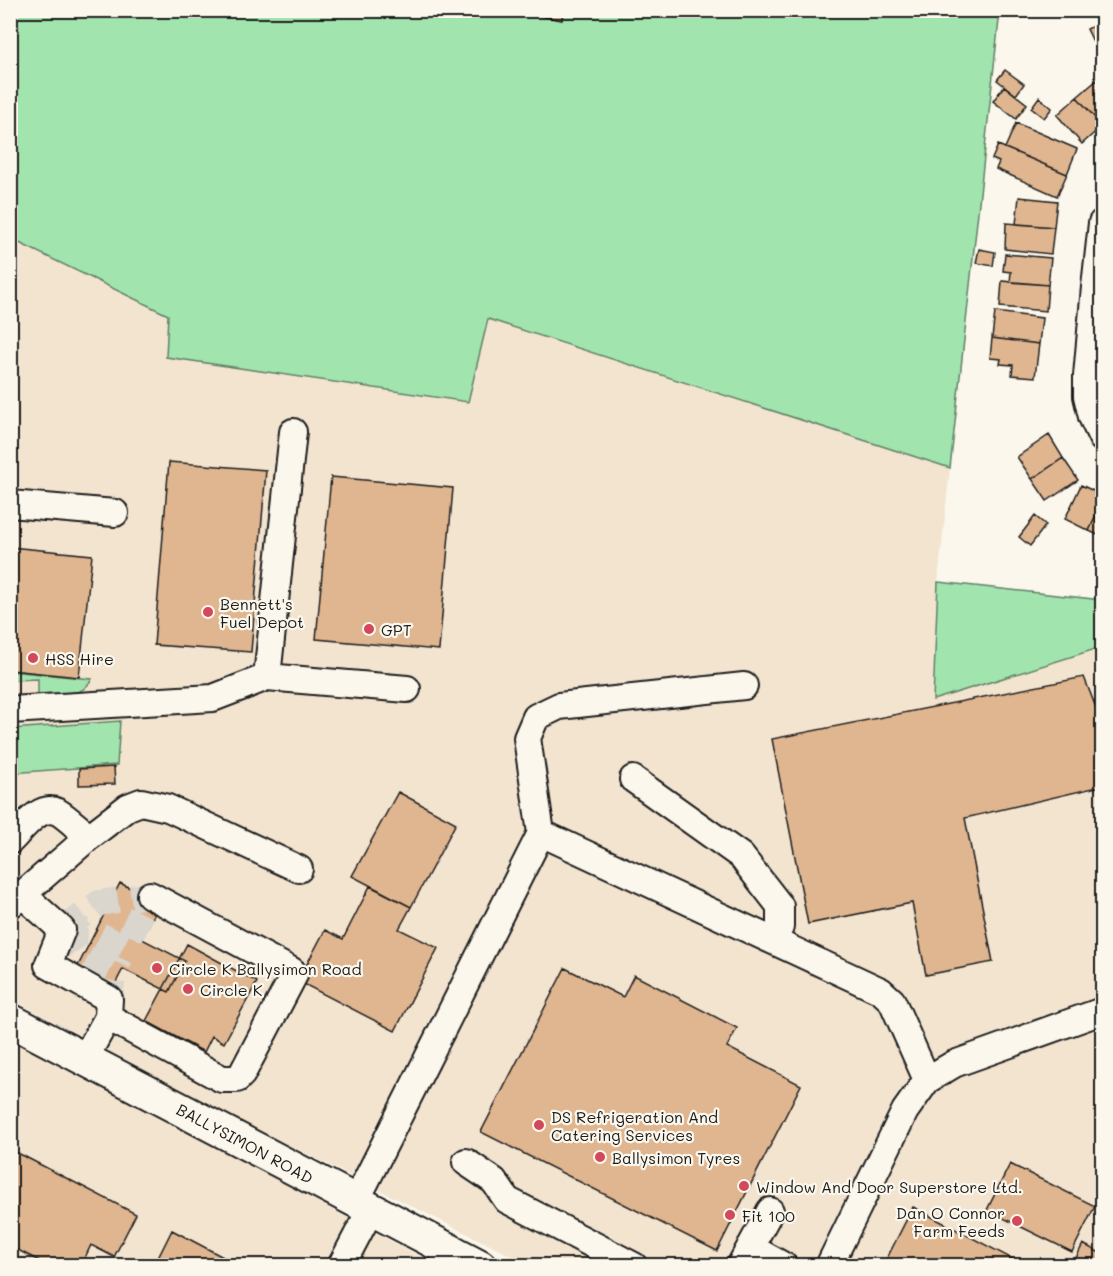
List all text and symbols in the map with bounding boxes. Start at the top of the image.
place label: Bennett's Fuel Depot [220,593,304,632]
marker: Bennett's Fuel Depot [201,605,215,619]
place label: GPT [381,619,412,640]
marker: GPT [362,622,376,636]
place label: HSS Hire [45,648,114,669]
marker: HSS Hire [26,651,40,665]
place label: Circle K Ballysimon Road [169,958,362,979]
marker: Circle K Ballysimon Road [150,961,164,975]
place label: Circle K [200,979,263,1000]
marker: Circle K [181,982,195,996]
street label: BALLYSIMON ROAD [173,1098,317,1188]
place label: DS Refrigeration And Catering Services [551,1106,718,1145]
marker: DS Refrigeration And Catering Services [532,1118,546,1132]
place label: Ballysimon Tyres [612,1147,740,1168]
marker: Ballysimon Tyres [593,1150,607,1164]
place label: Window And Door Superstore Ltd. [756,1176,1023,1197]
marker: Window And Door Superstore Ltd. [737,1179,751,1193]
place label: Dan O Connor Farm Feeds [896,1202,1005,1241]
place label: Fit 100 [742,1205,795,1226]
marker: Fit 100 [723,1208,737,1222]
marker: Dan O Connor Farm Feeds [1010,1214,1024,1228]

